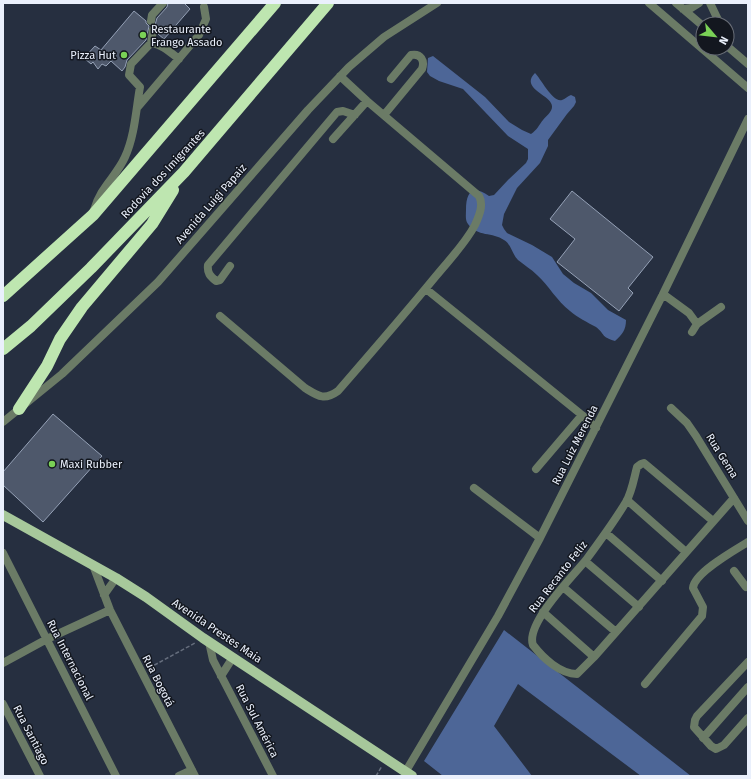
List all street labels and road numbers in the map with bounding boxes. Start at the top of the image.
street label: Rodovia dos Imigrantes [118,127,208,221]
street label: Avenida Luigi Papaiz [173,161,249,247]
street label: Rua Luiz Merenda [549,403,601,487]
street label: Rua Gema [703,431,741,481]
street label: Rua Recanto Feliz [526,538,590,615]
street label: Avenida Prestes Maia [170,596,264,666]
street label: Rua Internacional [44,618,96,702]
street label: Rua Bogotá [139,653,177,709]
street label: Rua Sul América [233,682,281,760]
street label: Rua Santiago [10,703,52,767]

